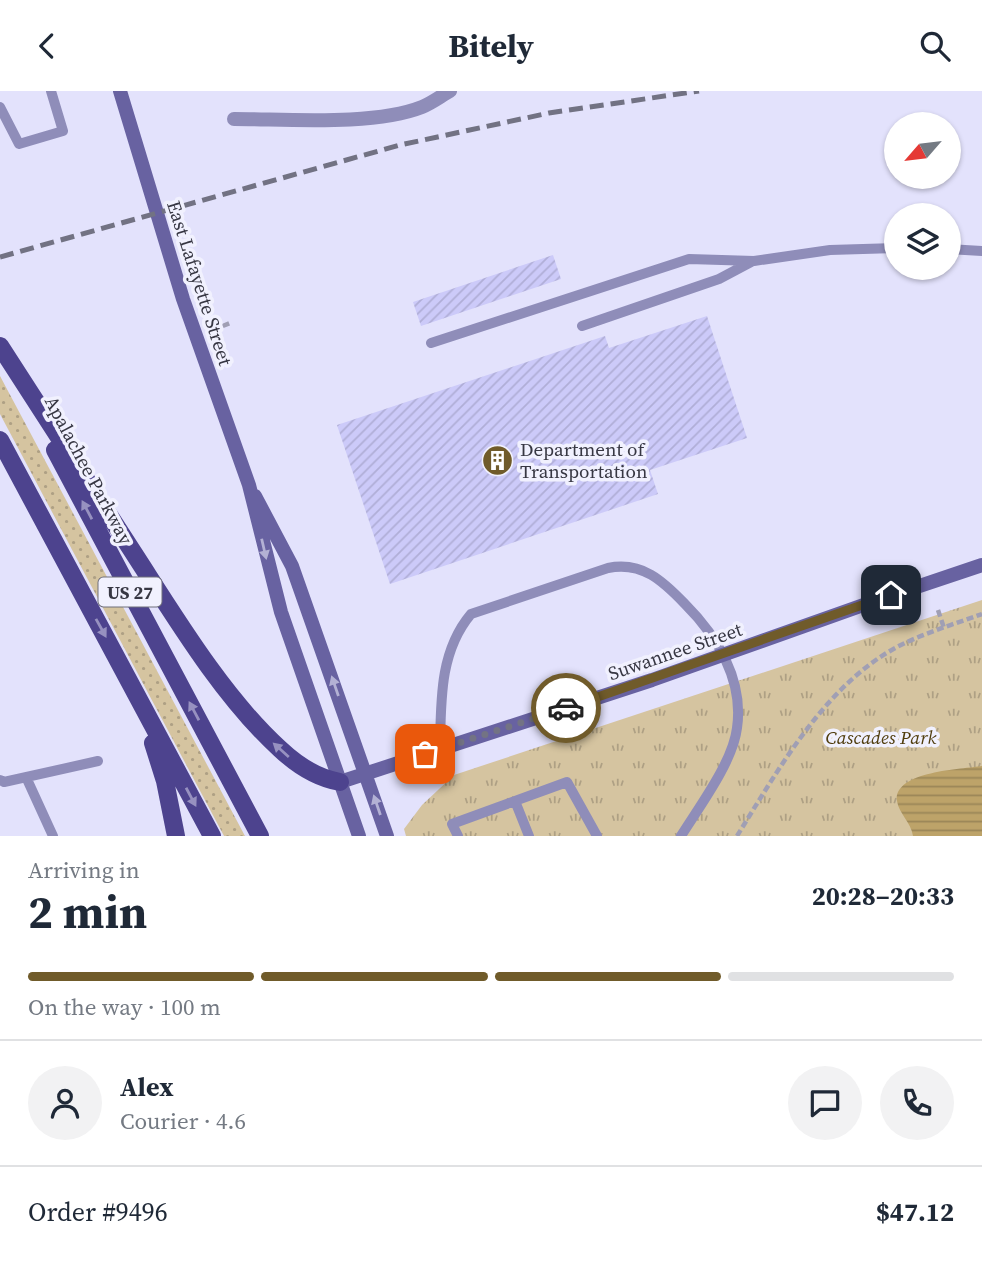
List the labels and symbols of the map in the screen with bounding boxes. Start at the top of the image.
north arrow [884,112,961,189]
street label: East Lafayette Street [161,197,239,370]
street label: Apalachee Parkway [39,391,139,549]
place label: Department of Transportation [520,436,647,484]
building icon: Department of Transportation [480,443,514,477]
one-way arrow [81,500,92,520]
one-way arrow [258,538,269,560]
pin [861,565,921,625]
road number: US 27 [99,577,162,607]
street label: Suwannee Street [605,616,746,686]
one-way arrow [96,618,107,638]
courier [531,673,601,743]
one-way arrow [329,676,340,697]
one-way arrow [188,701,199,721]
pin [395,724,455,784]
park label: Cascades Park [826,724,937,750]
one-way arrow [273,742,290,758]
one-way arrow [186,787,197,807]
one-way arrow [371,794,382,815]

